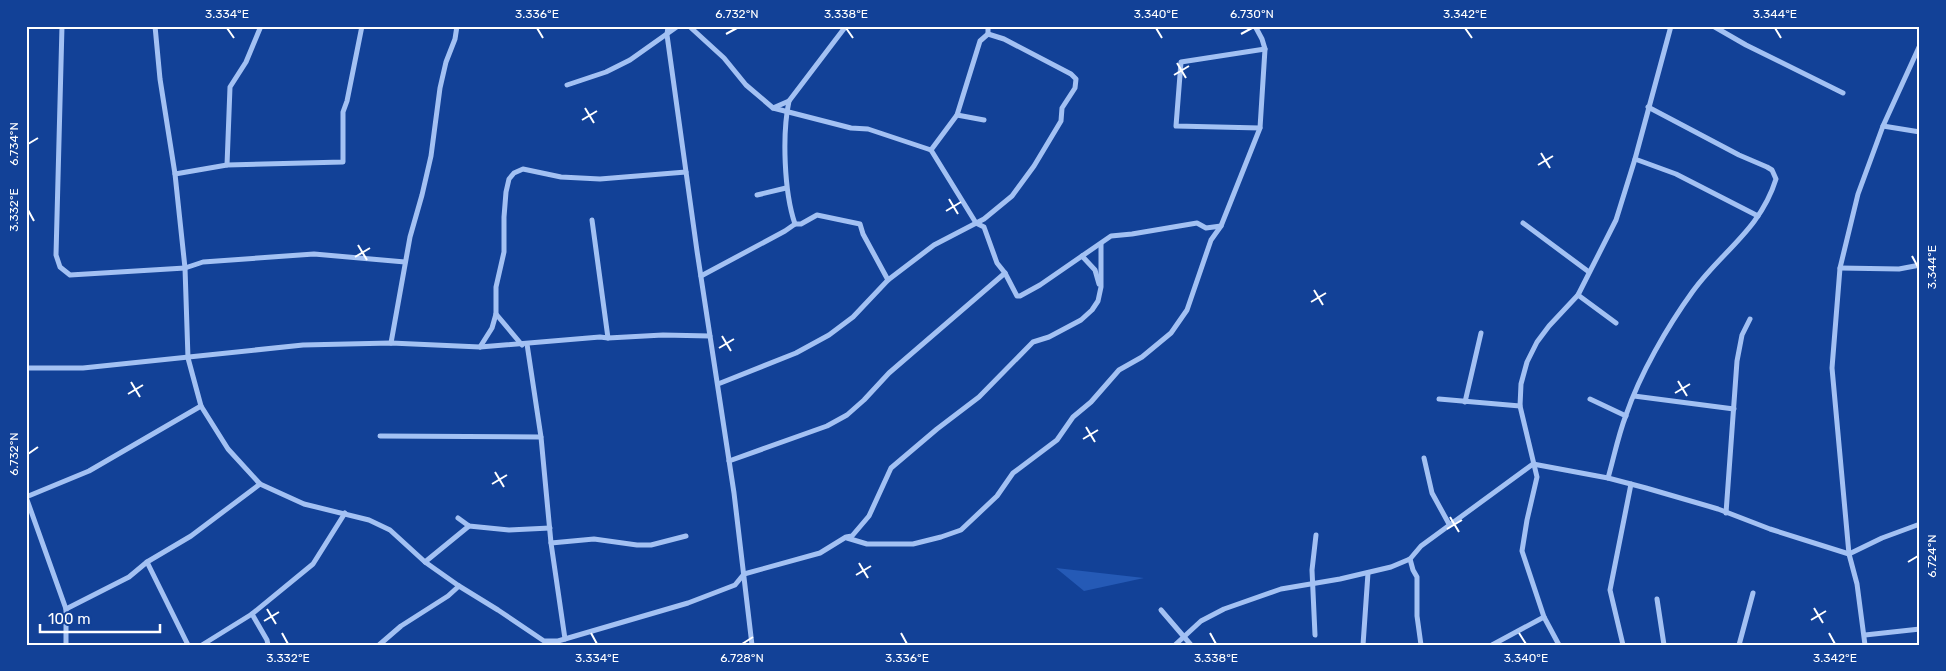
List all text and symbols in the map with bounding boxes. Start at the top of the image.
text: 3.334°E [205,7,249,21]
text: 3.336°E [515,7,559,21]
text: 6.732°N [715,7,759,21]
text: 3.338°E [824,7,868,21]
text: 3.340°E [1134,7,1178,21]
text: 6.730°N [1230,7,1274,21]
text: 3.342°E [1443,7,1487,21]
text: 3.344°E [1753,7,1797,21]
text: 6.734°N [7,122,21,166]
text: 3.332°E [7,188,21,232]
text: 3.344°E [1925,245,1939,289]
text: 6.732°N [7,432,21,476]
text: 6.724°N [1925,534,1939,578]
scale bar [40,601,160,633]
text: 100 m [48,610,90,628]
text: 3.332°E [266,651,310,665]
text: 3.334°E [575,651,619,665]
text: 6.728°N [720,651,764,665]
text: 3.336°E [885,651,929,665]
text: 3.338°E [1194,651,1238,665]
text: 3.340°E [1504,651,1548,665]
text: 3.342°E [1813,651,1857,665]

